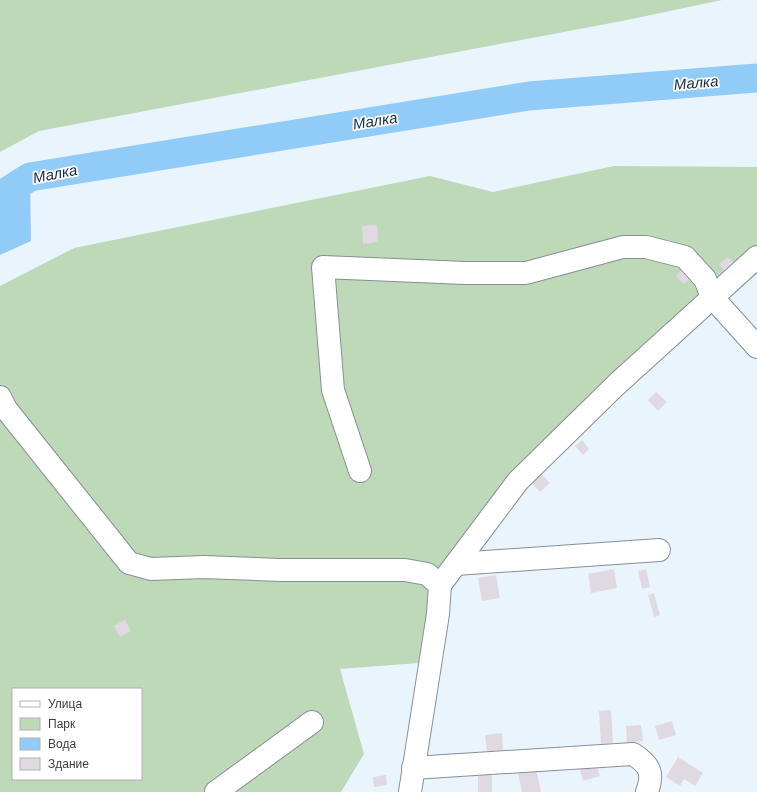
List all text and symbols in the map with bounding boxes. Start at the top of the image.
water label: Малка [673,71,719,95]
water label: Малка [351,108,399,134]
water label: Малка [31,160,79,188]
legend [12,688,142,780]
text: Улица [48,696,82,712]
text: Парк [48,716,76,732]
text: Вода [48,736,76,752]
text: Здание [48,756,89,772]

